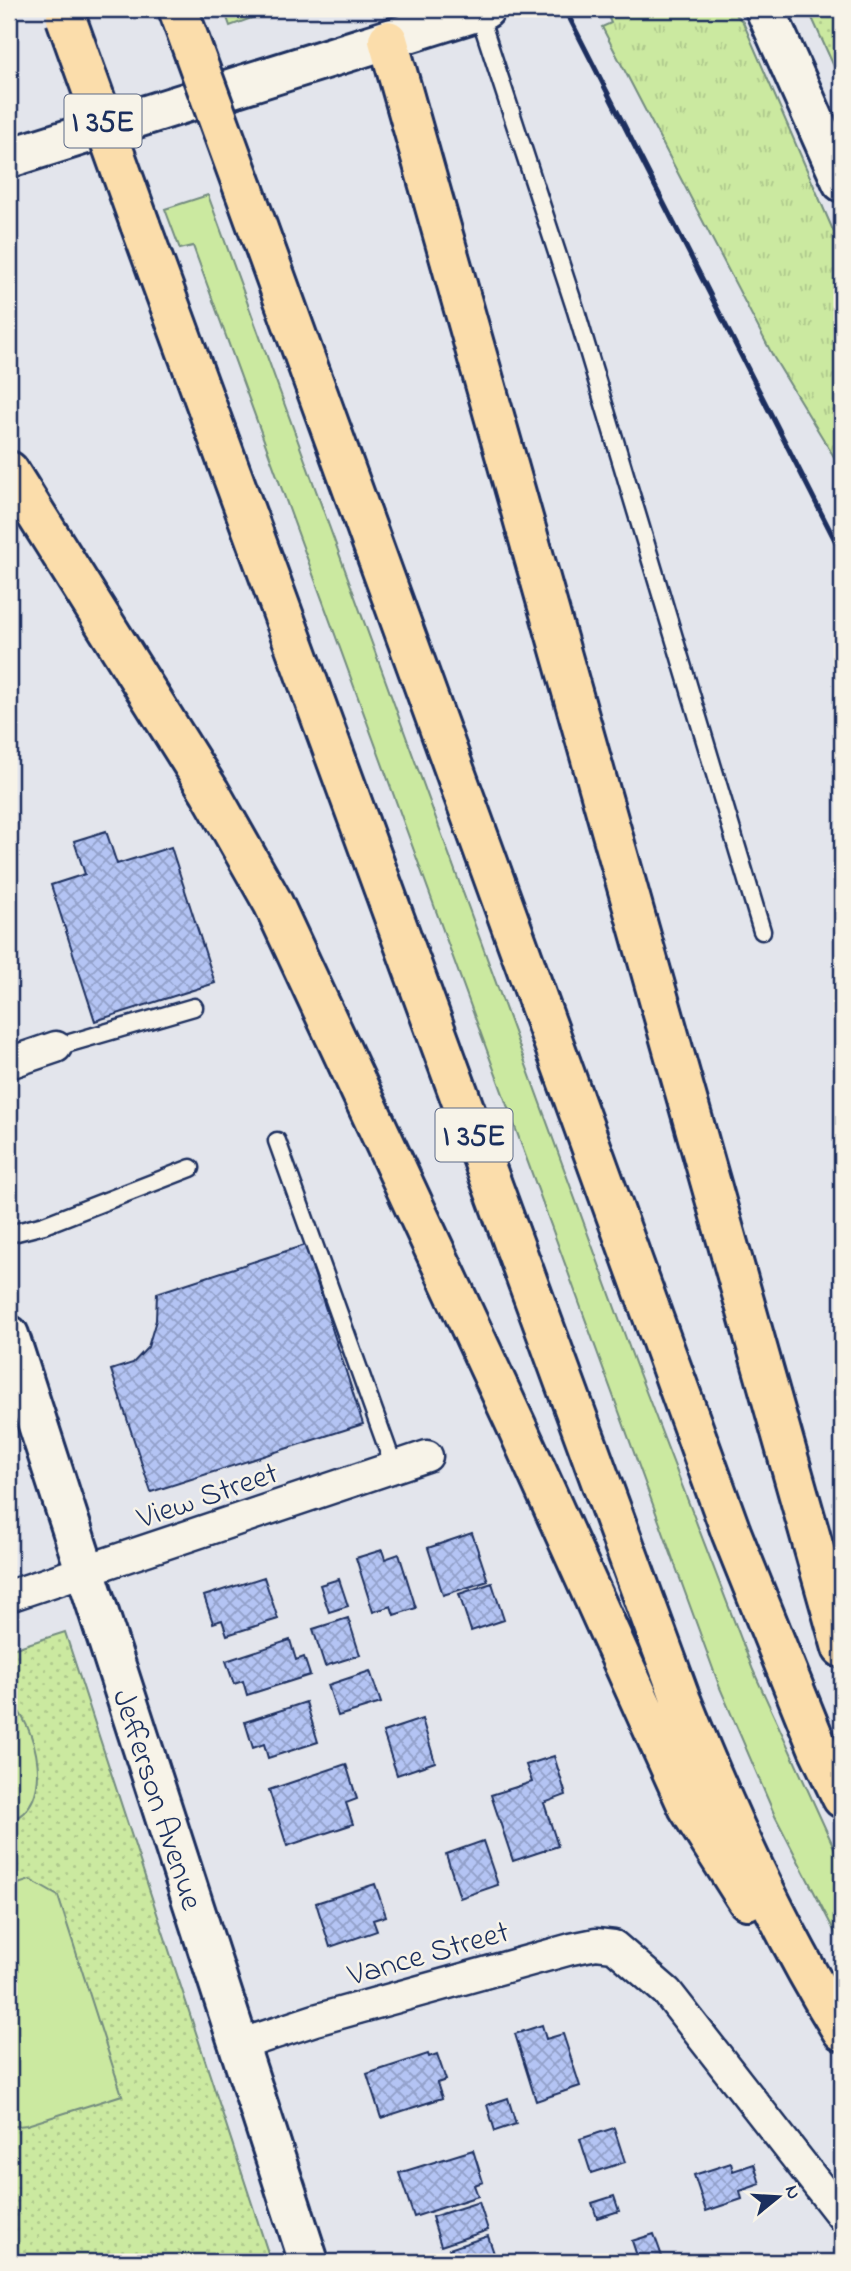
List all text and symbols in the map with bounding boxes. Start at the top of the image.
road number: I 35E [64,94,142,148]
road number: I 35E [435,1108,512,1162]
street label: View Street [130,1451,285,1544]
street label: Jefferson Avenue [98,1684,214,1917]
street label: Vance Street [342,1910,515,2001]
north arrow [742,2162,812,2232]
text: N [777,2182,807,2203]

